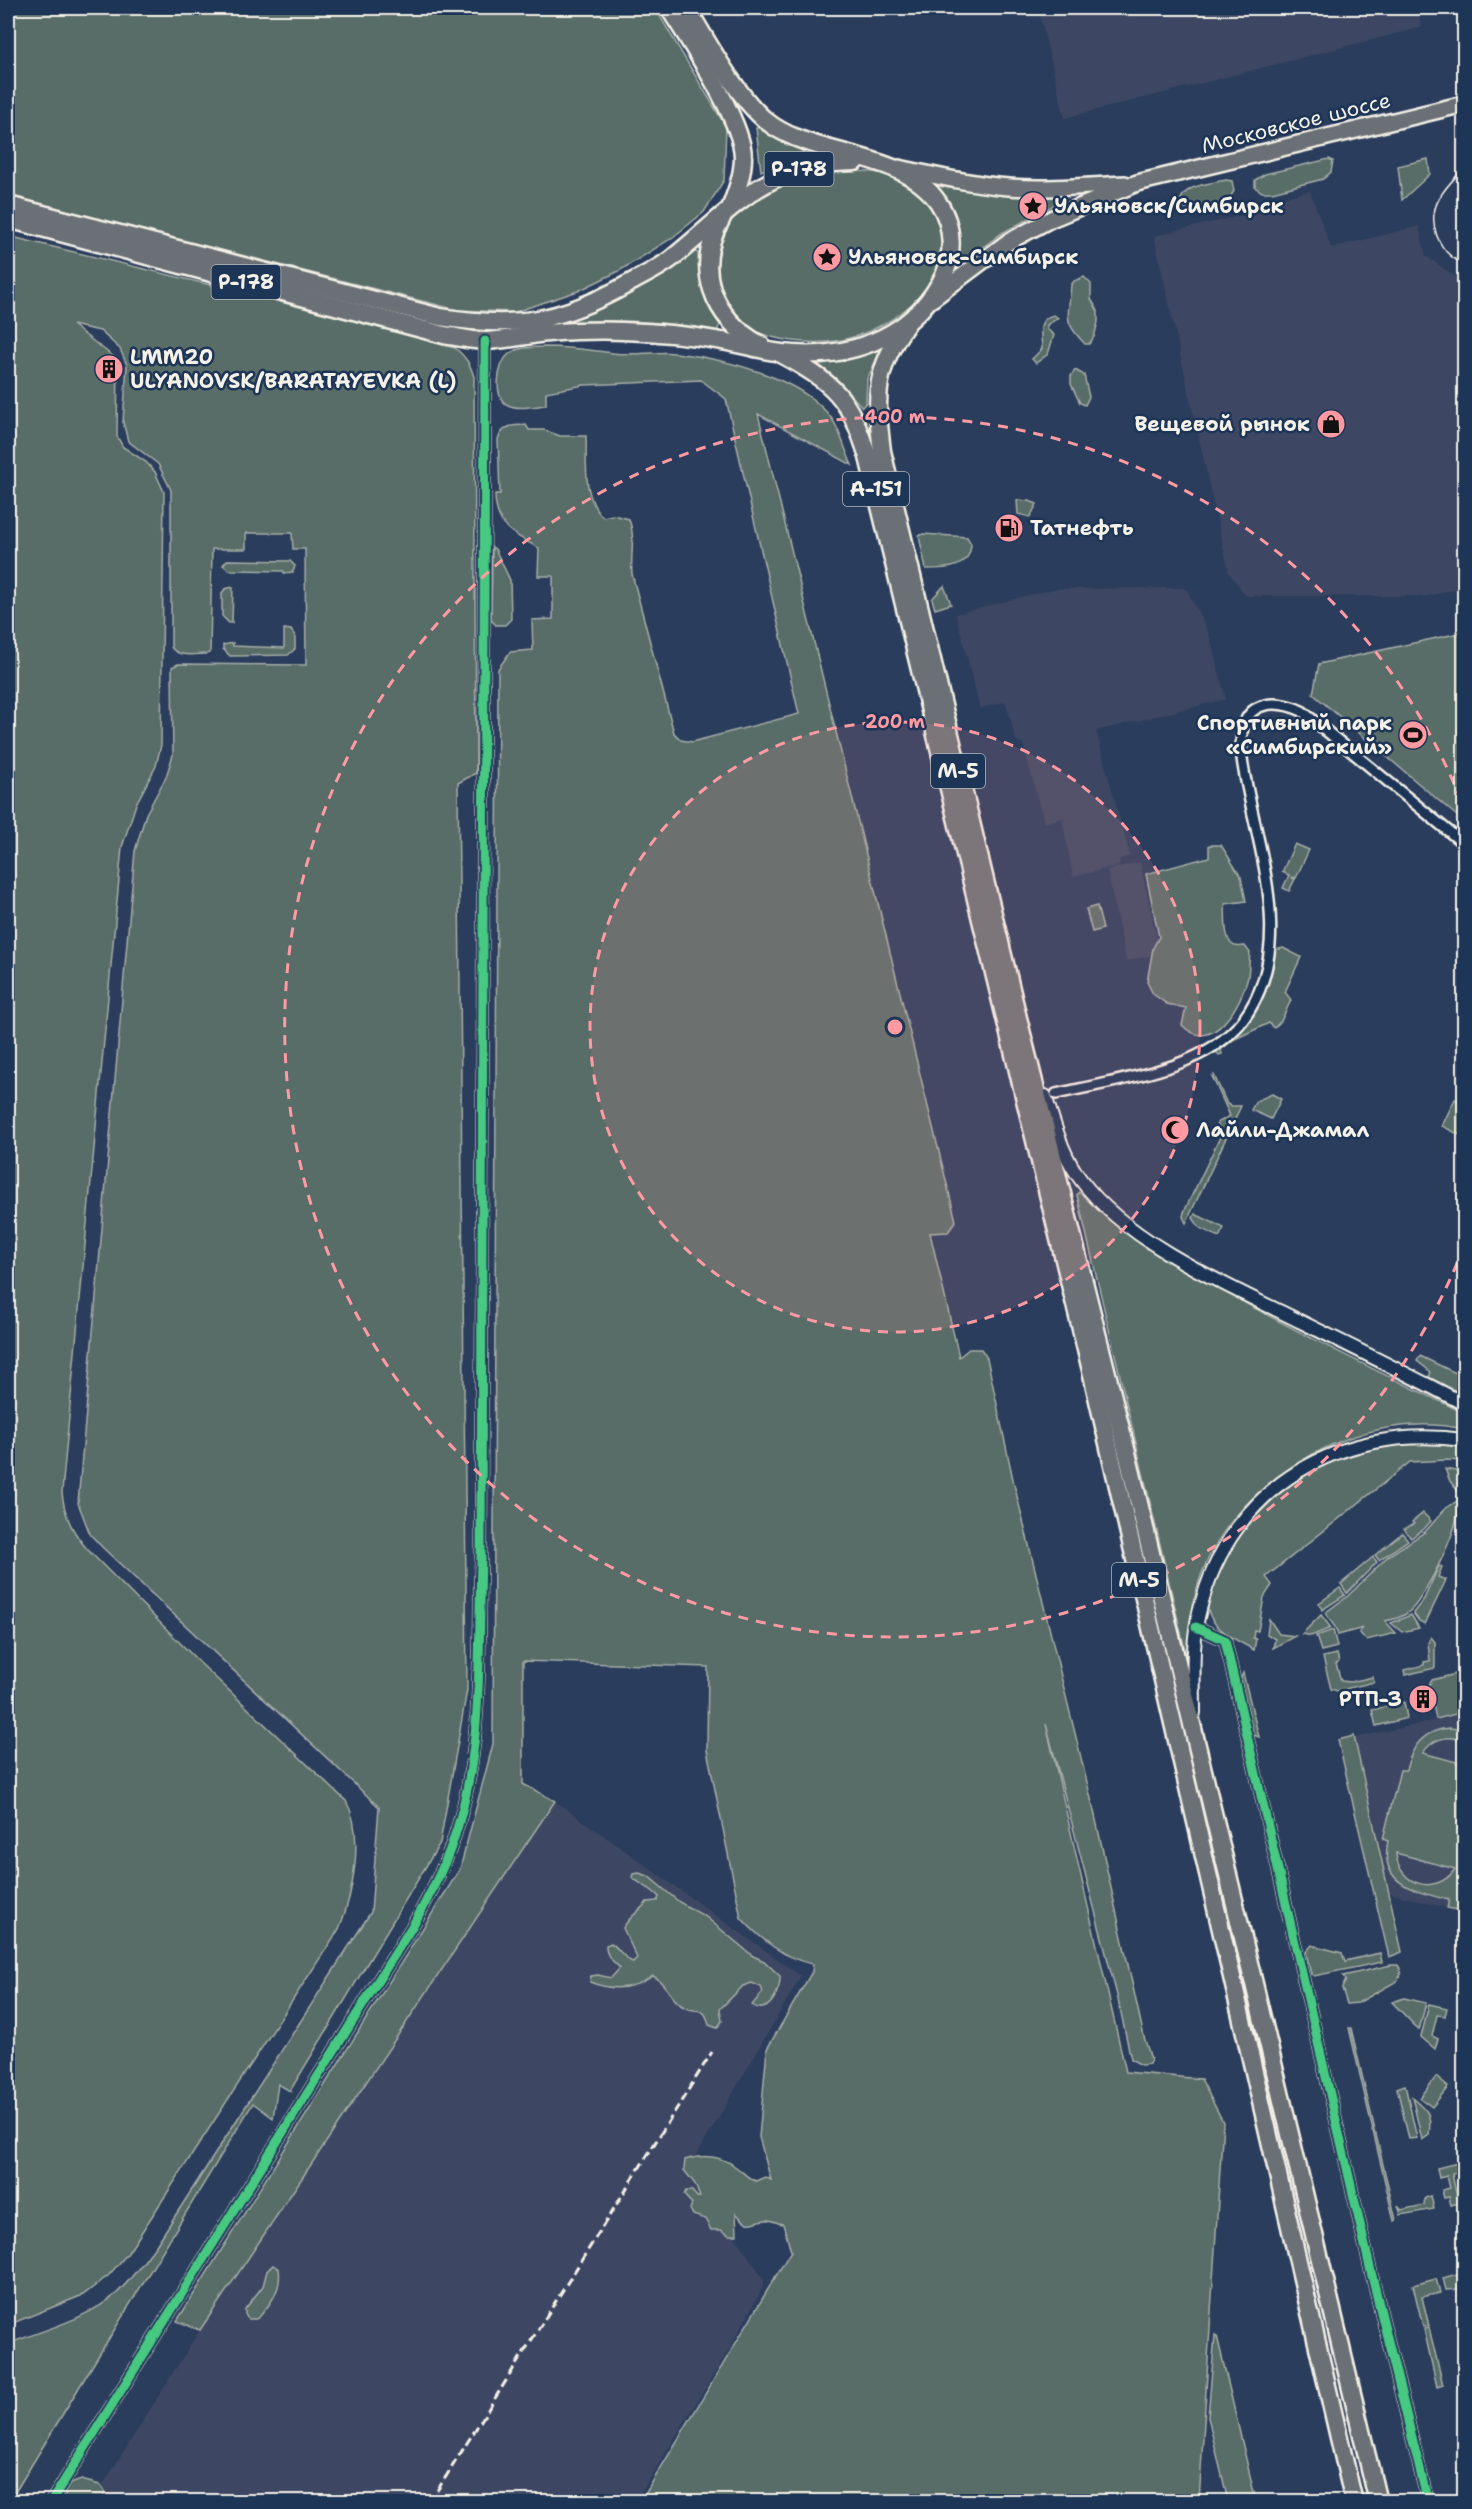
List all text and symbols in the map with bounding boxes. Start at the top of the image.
street label: Московское шоссе [1199,86,1393,160]
road number: Р-178 [764,152,834,186]
place icon: Ульяновск/Симбирск [1017,190,1049,222]
place label: Ульяновск/Симбирск [1054,192,1284,220]
place icon: Ульяновск-Симбирск [811,241,843,273]
place label: Ульяновск-Симбирск [848,243,1078,271]
road number: Р-178 [212,265,280,299]
place label: LMM20 ULYANOVSK/BARATAYEVKA (L) [130,343,457,395]
building icon: LMM20 ULYANOVSK/BARATAYEVKA (L) [93,353,125,385]
text: 400 m [865,405,926,429]
shop icon: Вещевой рынок [1315,408,1347,440]
place label: Вещевой рынок [1134,410,1310,438]
road number: А-151 [843,472,909,506]
fuel station icon: Татнефть [993,512,1025,544]
place label: Татнефть [1030,514,1134,542]
place label: Спортивный парк «Симбирский» [1197,709,1392,761]
text: 200 m [865,710,926,734]
sports icon: Спортивный парк «Симбирский» [1397,719,1429,751]
road number: М-5 [931,754,985,788]
centre of rings [885,1017,905,1037]
mosque icon: Лайли-Джамал [1159,1114,1191,1146]
place label: Лайли-Джамал [1196,1116,1369,1144]
road number: М-5 [1112,1563,1166,1597]
building icon: РТП-3 [1407,1683,1439,1715]
place label: РТП-3 [1339,1685,1402,1713]

